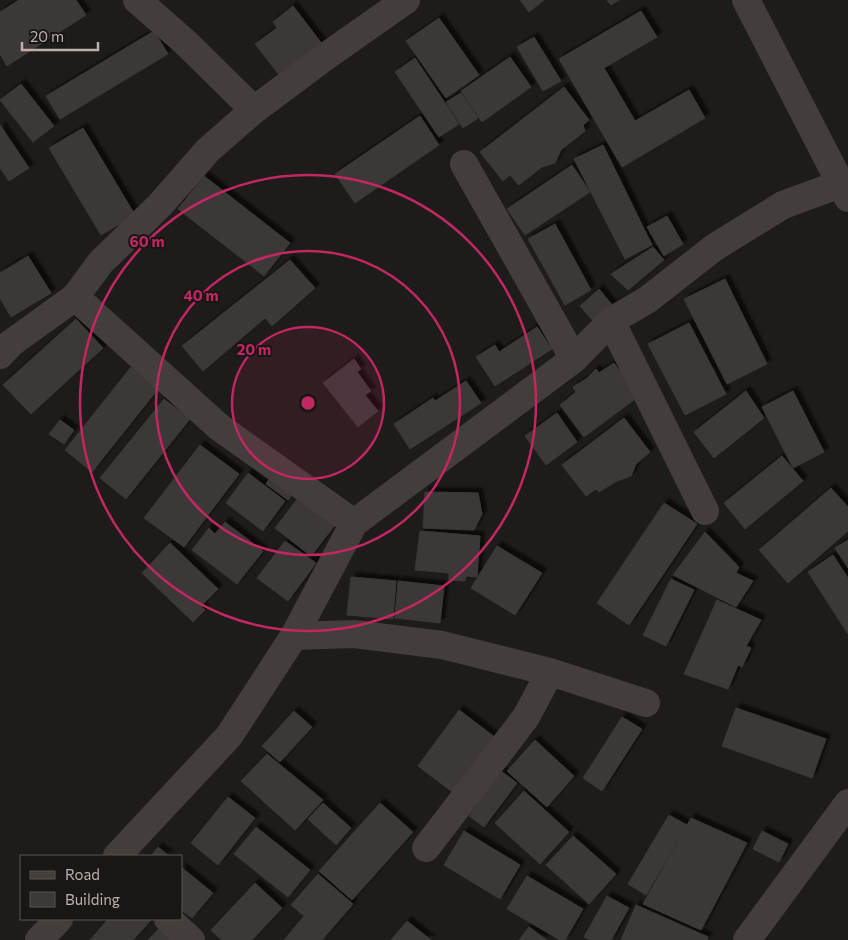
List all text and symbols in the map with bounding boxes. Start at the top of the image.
scale bar [22,20,99,52]
text: 20 m [30,27,64,45]
text: 60 m [129,232,165,250]
text: 40 m [183,286,219,304]
text: 20 m [237,340,271,358]
centre of rings [299,394,317,412]
legend [20,855,182,920]
text: Road [65,865,100,883]
text: Building [65,890,120,908]

